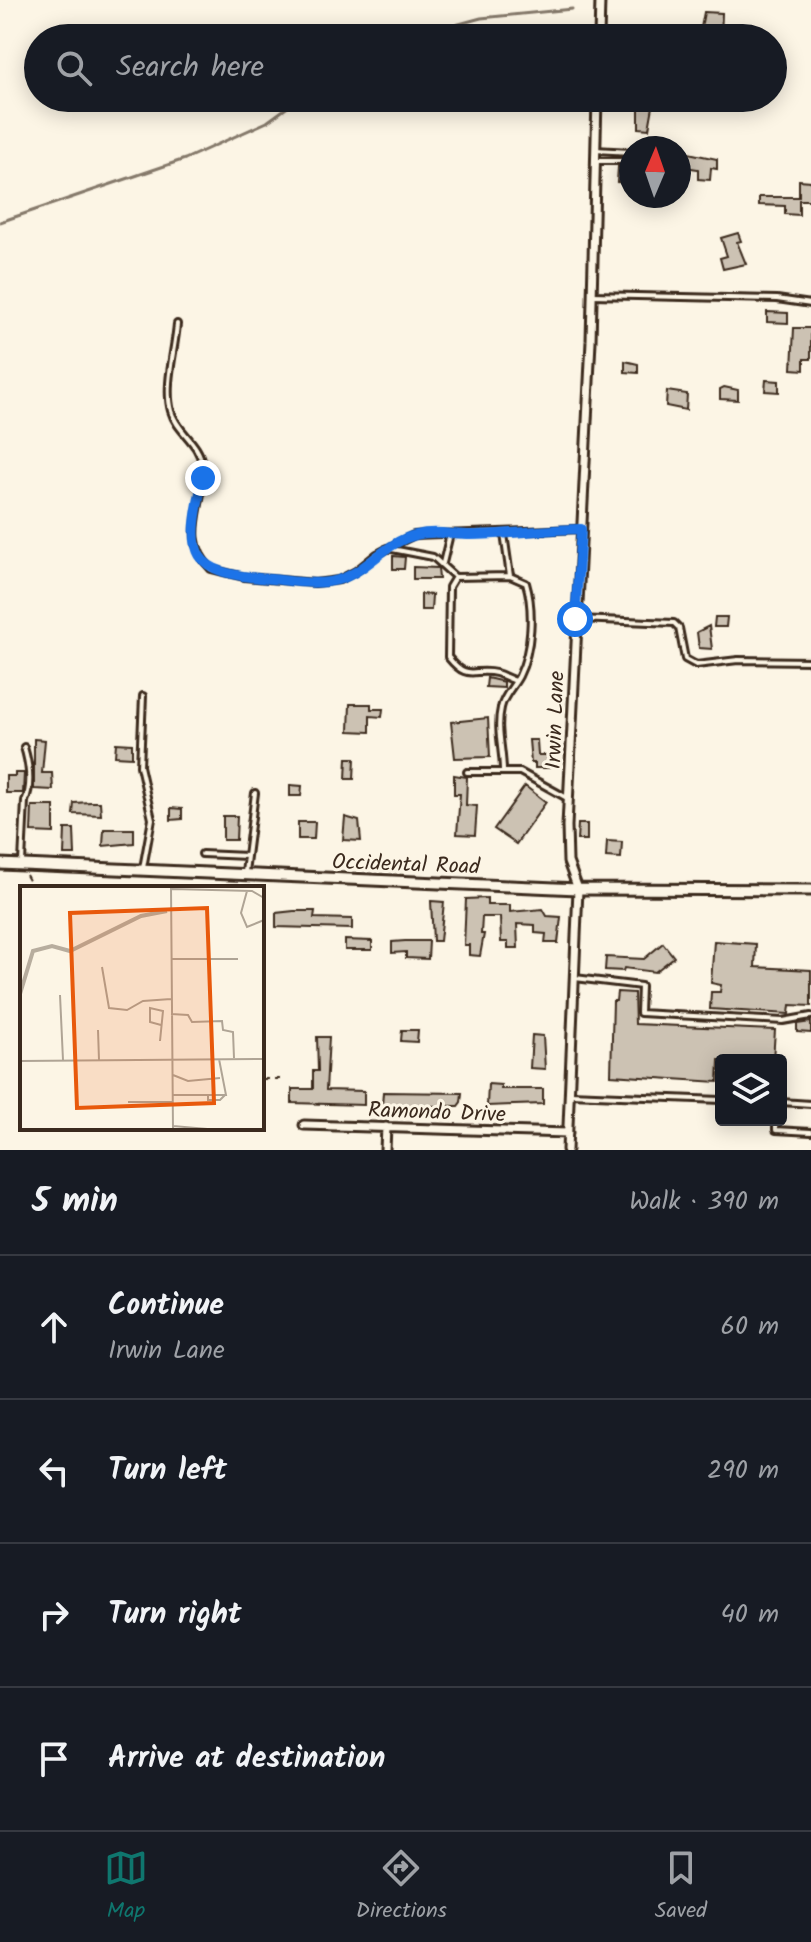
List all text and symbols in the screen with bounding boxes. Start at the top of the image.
search box [24,24,787,112]
text: Search here [116,44,264,92]
icon: search [52,46,96,90]
north arrow [619,136,691,208]
route end [185,460,221,496]
route start [557,601,593,637]
street label: Irwin Lane [537,670,576,770]
street label: Occidental Road [331,845,482,886]
inset map [20,886,264,1130]
map controls [715,1054,787,1126]
button: layers [715,1054,787,1126]
street label: Ramondo Drive [367,1094,507,1133]
text: 5 min [32,1175,118,1229]
text: Walk · 390 m [629,1181,779,1223]
text: Continue [108,1282,224,1330]
icon: ahead [32,1305,76,1349]
text: 60 m [720,1306,779,1348]
text: Irwin Lane [108,1330,225,1372]
text: Turn left [108,1447,227,1495]
icon: left [32,1449,76,1493]
text: 290 m [707,1450,779,1492]
text: Turn right [108,1591,241,1639]
icon: right [32,1593,76,1637]
text: 40 m [721,1594,779,1636]
text: Arrive at destination [108,1735,385,1783]
icon: arrive [32,1737,76,1781]
tab: Map [104,1846,148,1929]
tab: Directions [356,1846,447,1929]
tab: Saved [655,1846,707,1929]

